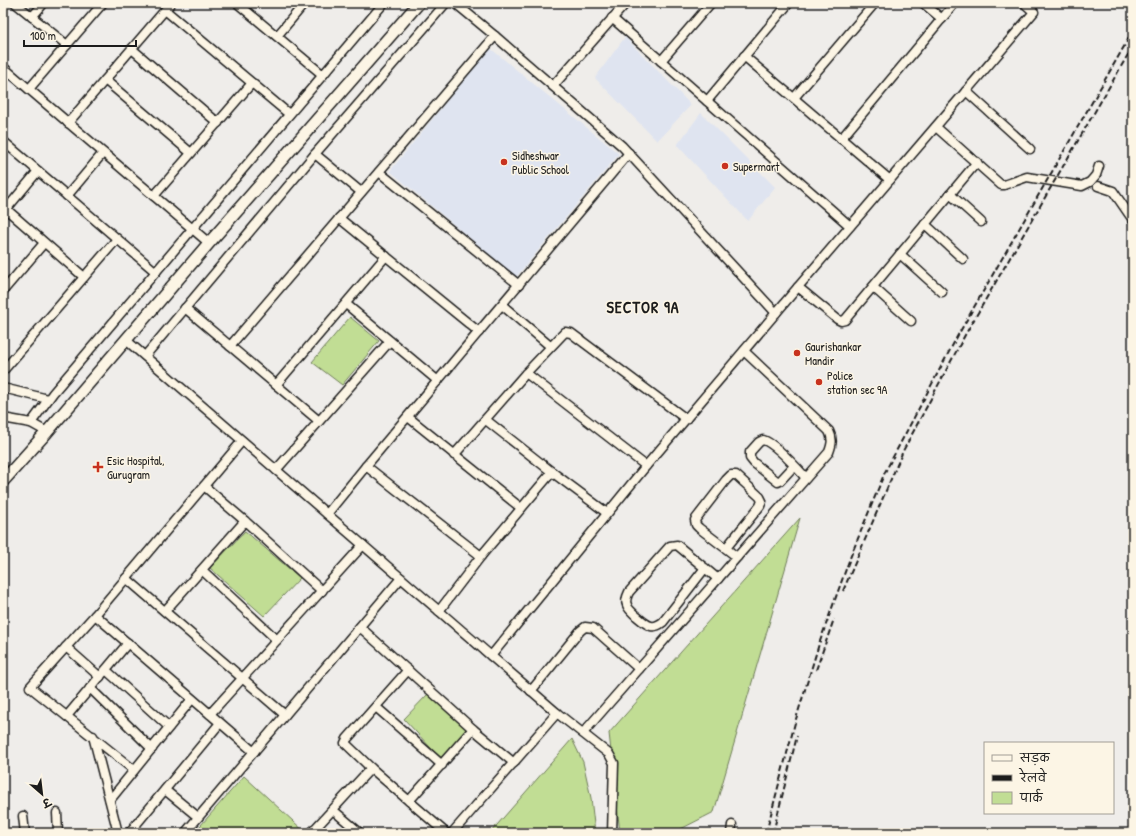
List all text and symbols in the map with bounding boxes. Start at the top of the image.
scale bar [24,22,136,48]
text: 100 m [30,27,56,44]
place label: Sidheshwar Public School [512,147,570,178]
marker: Sidheshwar Public School [499,157,509,167]
place label: Supermart [733,158,780,175]
marker: Supermart [720,161,730,171]
district label: SECTOR 9A [606,296,680,318]
place label: Gaurishankar Mandir [805,338,862,369]
marker: Gaurishankar Mandir [792,348,802,358]
place label: Police station sec 9A [827,367,888,398]
marker: Police station sec 9A [814,377,824,387]
place label: Esic Hospital, Gurugram [107,452,164,483]
marker: Esic Hospital, Gurugram [92,461,104,473]
legend [984,742,1114,814]
text: सड़क [1019,749,1051,766]
text: रेलवे [1018,767,1047,786]
north arrow [22,774,62,814]
text: पार्क [1019,788,1044,806]
text: उ [39,794,54,812]

